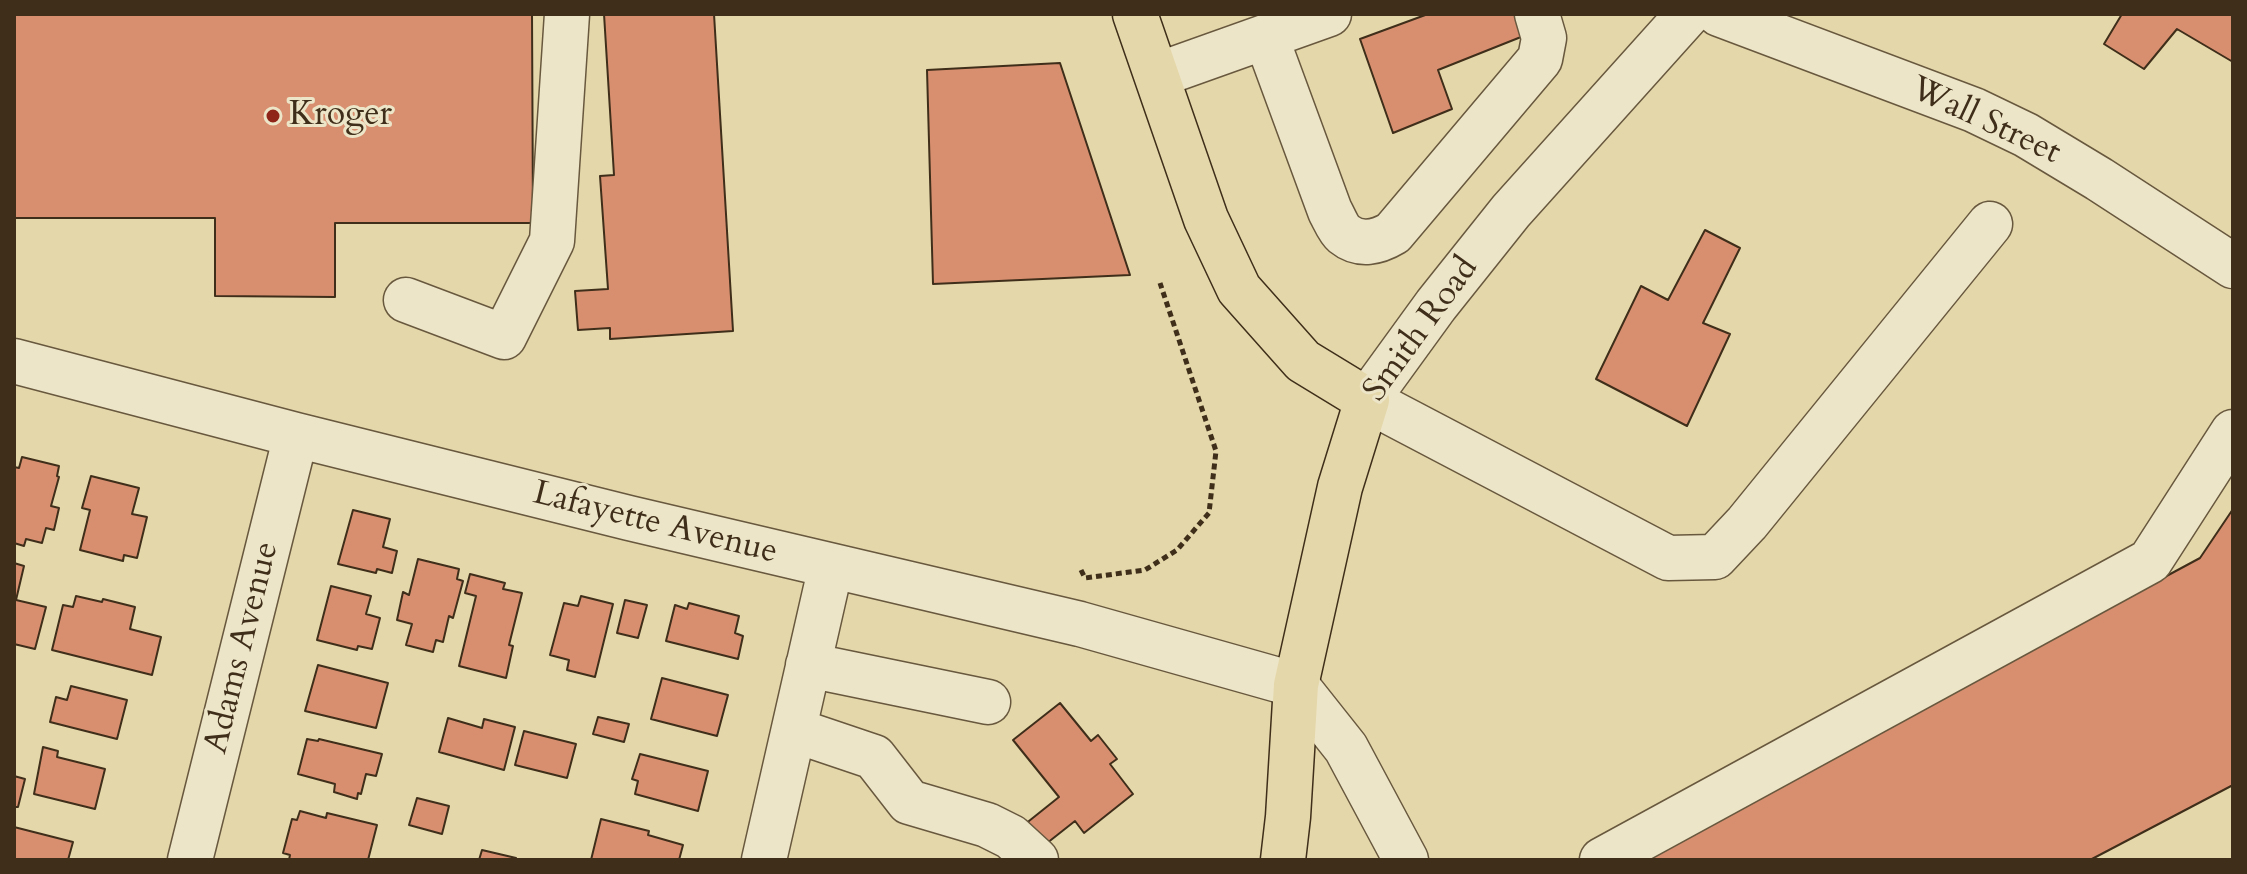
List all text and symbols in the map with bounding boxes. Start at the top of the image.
street label: Wall Street [1904,70,2066,174]
place label: Kroger [289,96,392,136]
marker: Kroger [264,107,282,125]
street label: Smith Road [1356,250,1488,410]
street label: Lafayette Avenue [529,474,781,574]
street label: Adams Avenue [197,538,289,758]

